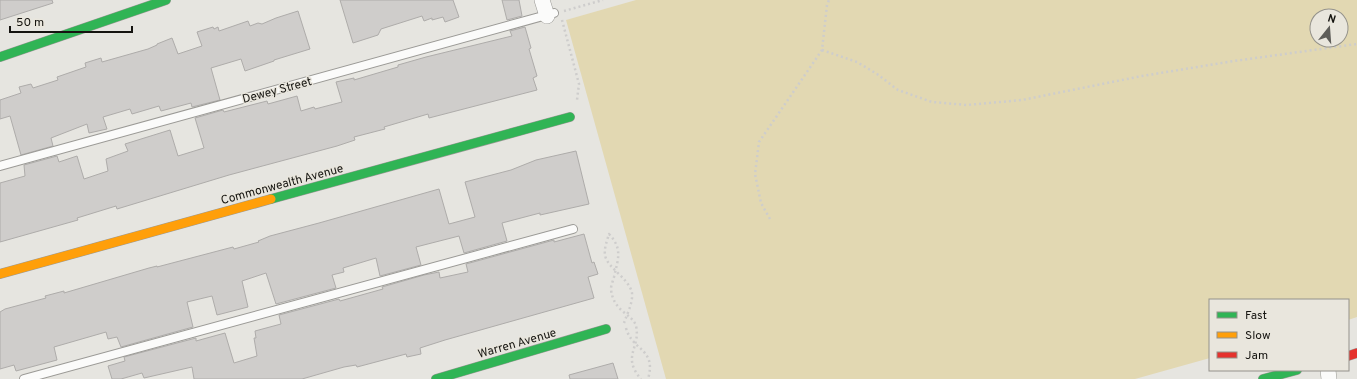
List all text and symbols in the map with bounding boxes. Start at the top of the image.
scale bar [10,8,132,34]
north arrow [1309,8,1349,48]
text: N [1326,12,1337,27]
text: 50 m [16,15,44,31]
street label: Dewey Street [241,74,314,108]
street label: Commonwealth Avenue [219,161,345,209]
legend [1209,299,1349,371]
text: Fast [1245,308,1267,324]
street label: Warren Avenue [476,325,558,363]
text: Slow [1245,328,1271,344]
text: Jam [1245,348,1268,364]

